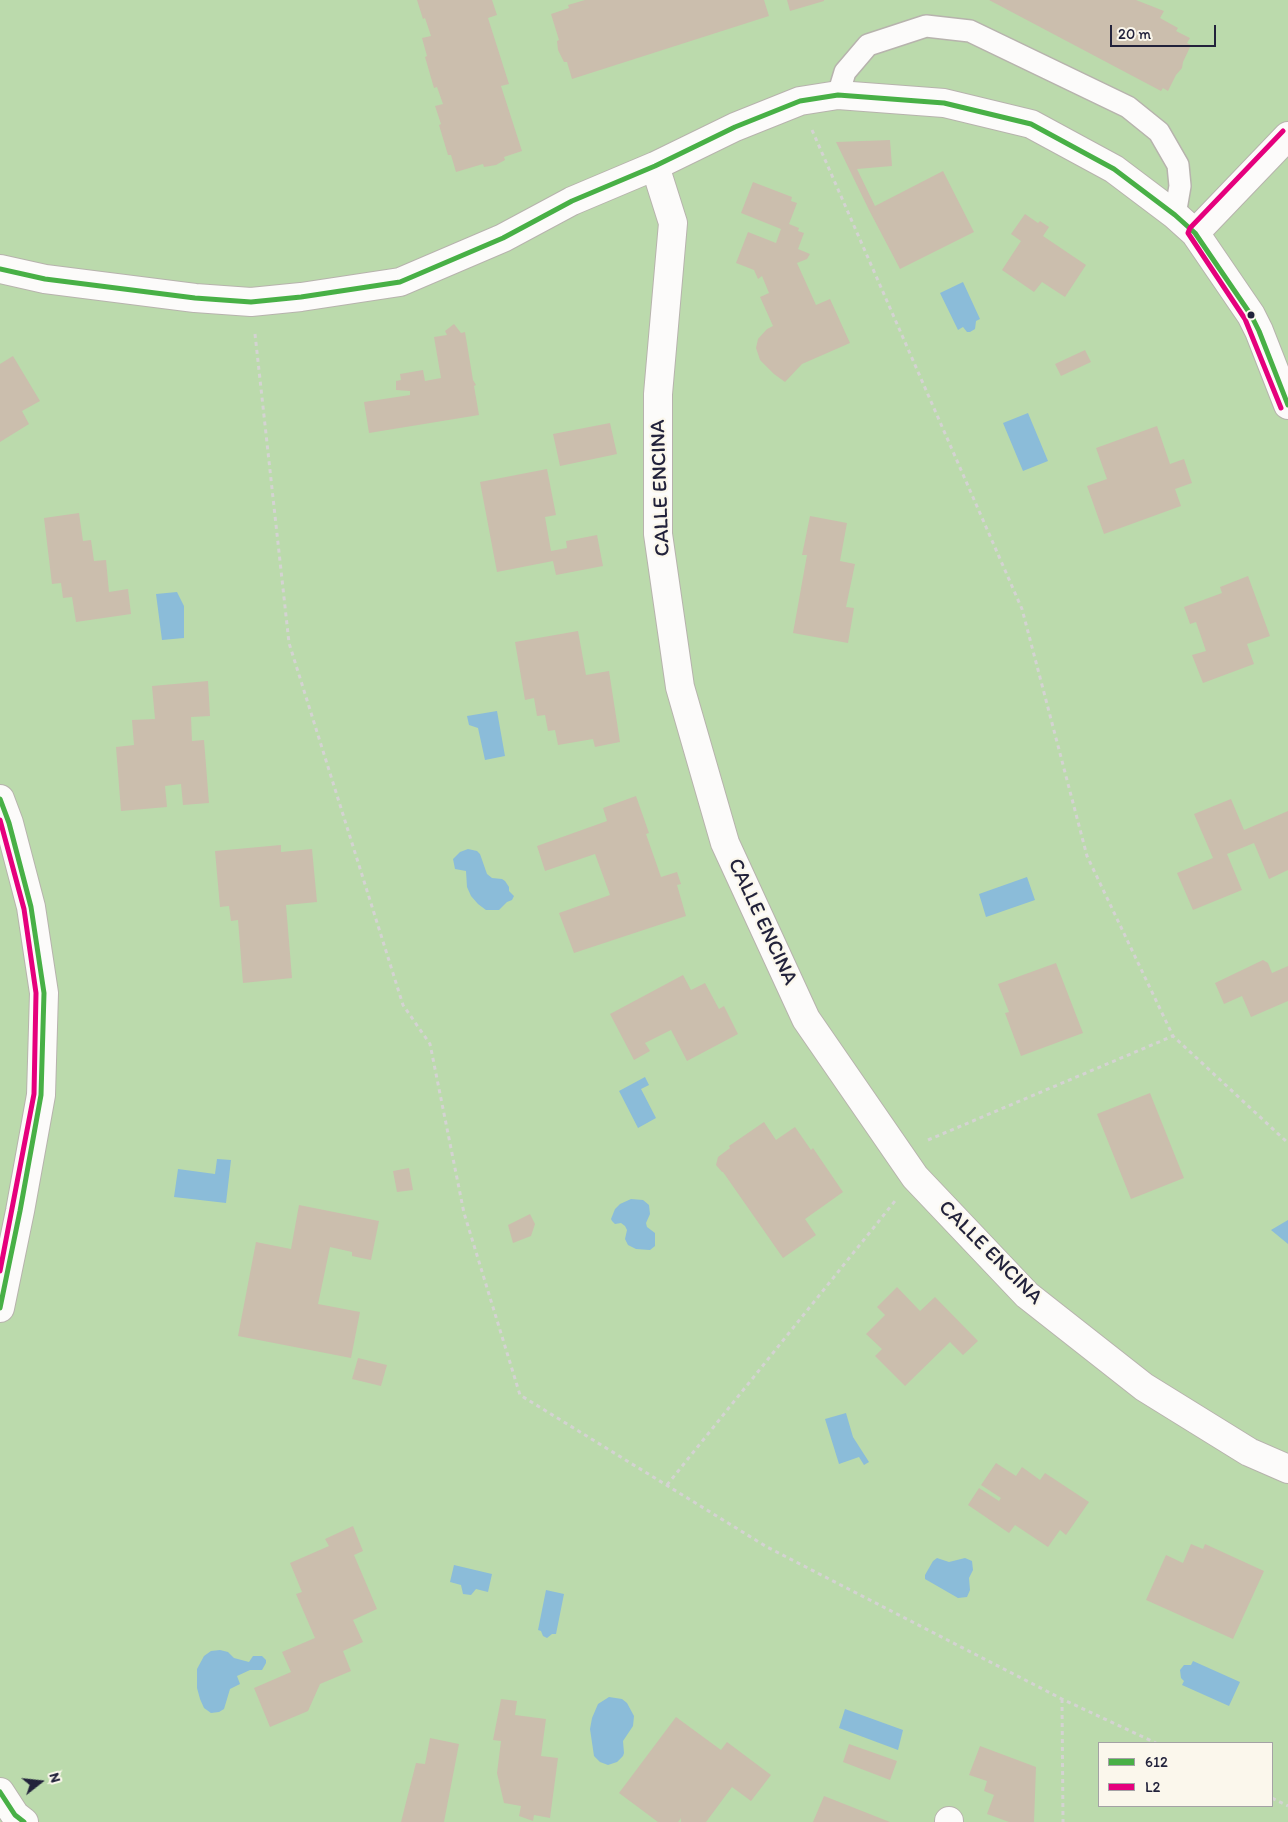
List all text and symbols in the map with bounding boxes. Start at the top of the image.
scale bar [1113,15,1219,47]
text: 20 m [1118,25,1151,43]
unlabelled marker [1246,310,1256,320]
street label: CALLE ENCINA [646,419,676,557]
street label: CALLE ENCINA [722,855,802,989]
street label: CALLE ENCINA [933,1196,1047,1310]
legend [1098,1742,1273,1807]
text: 612 [1145,1753,1168,1771]
north arrow [15,1757,65,1807]
text: N [45,1771,64,1785]
text: L2 [1145,1778,1160,1796]

